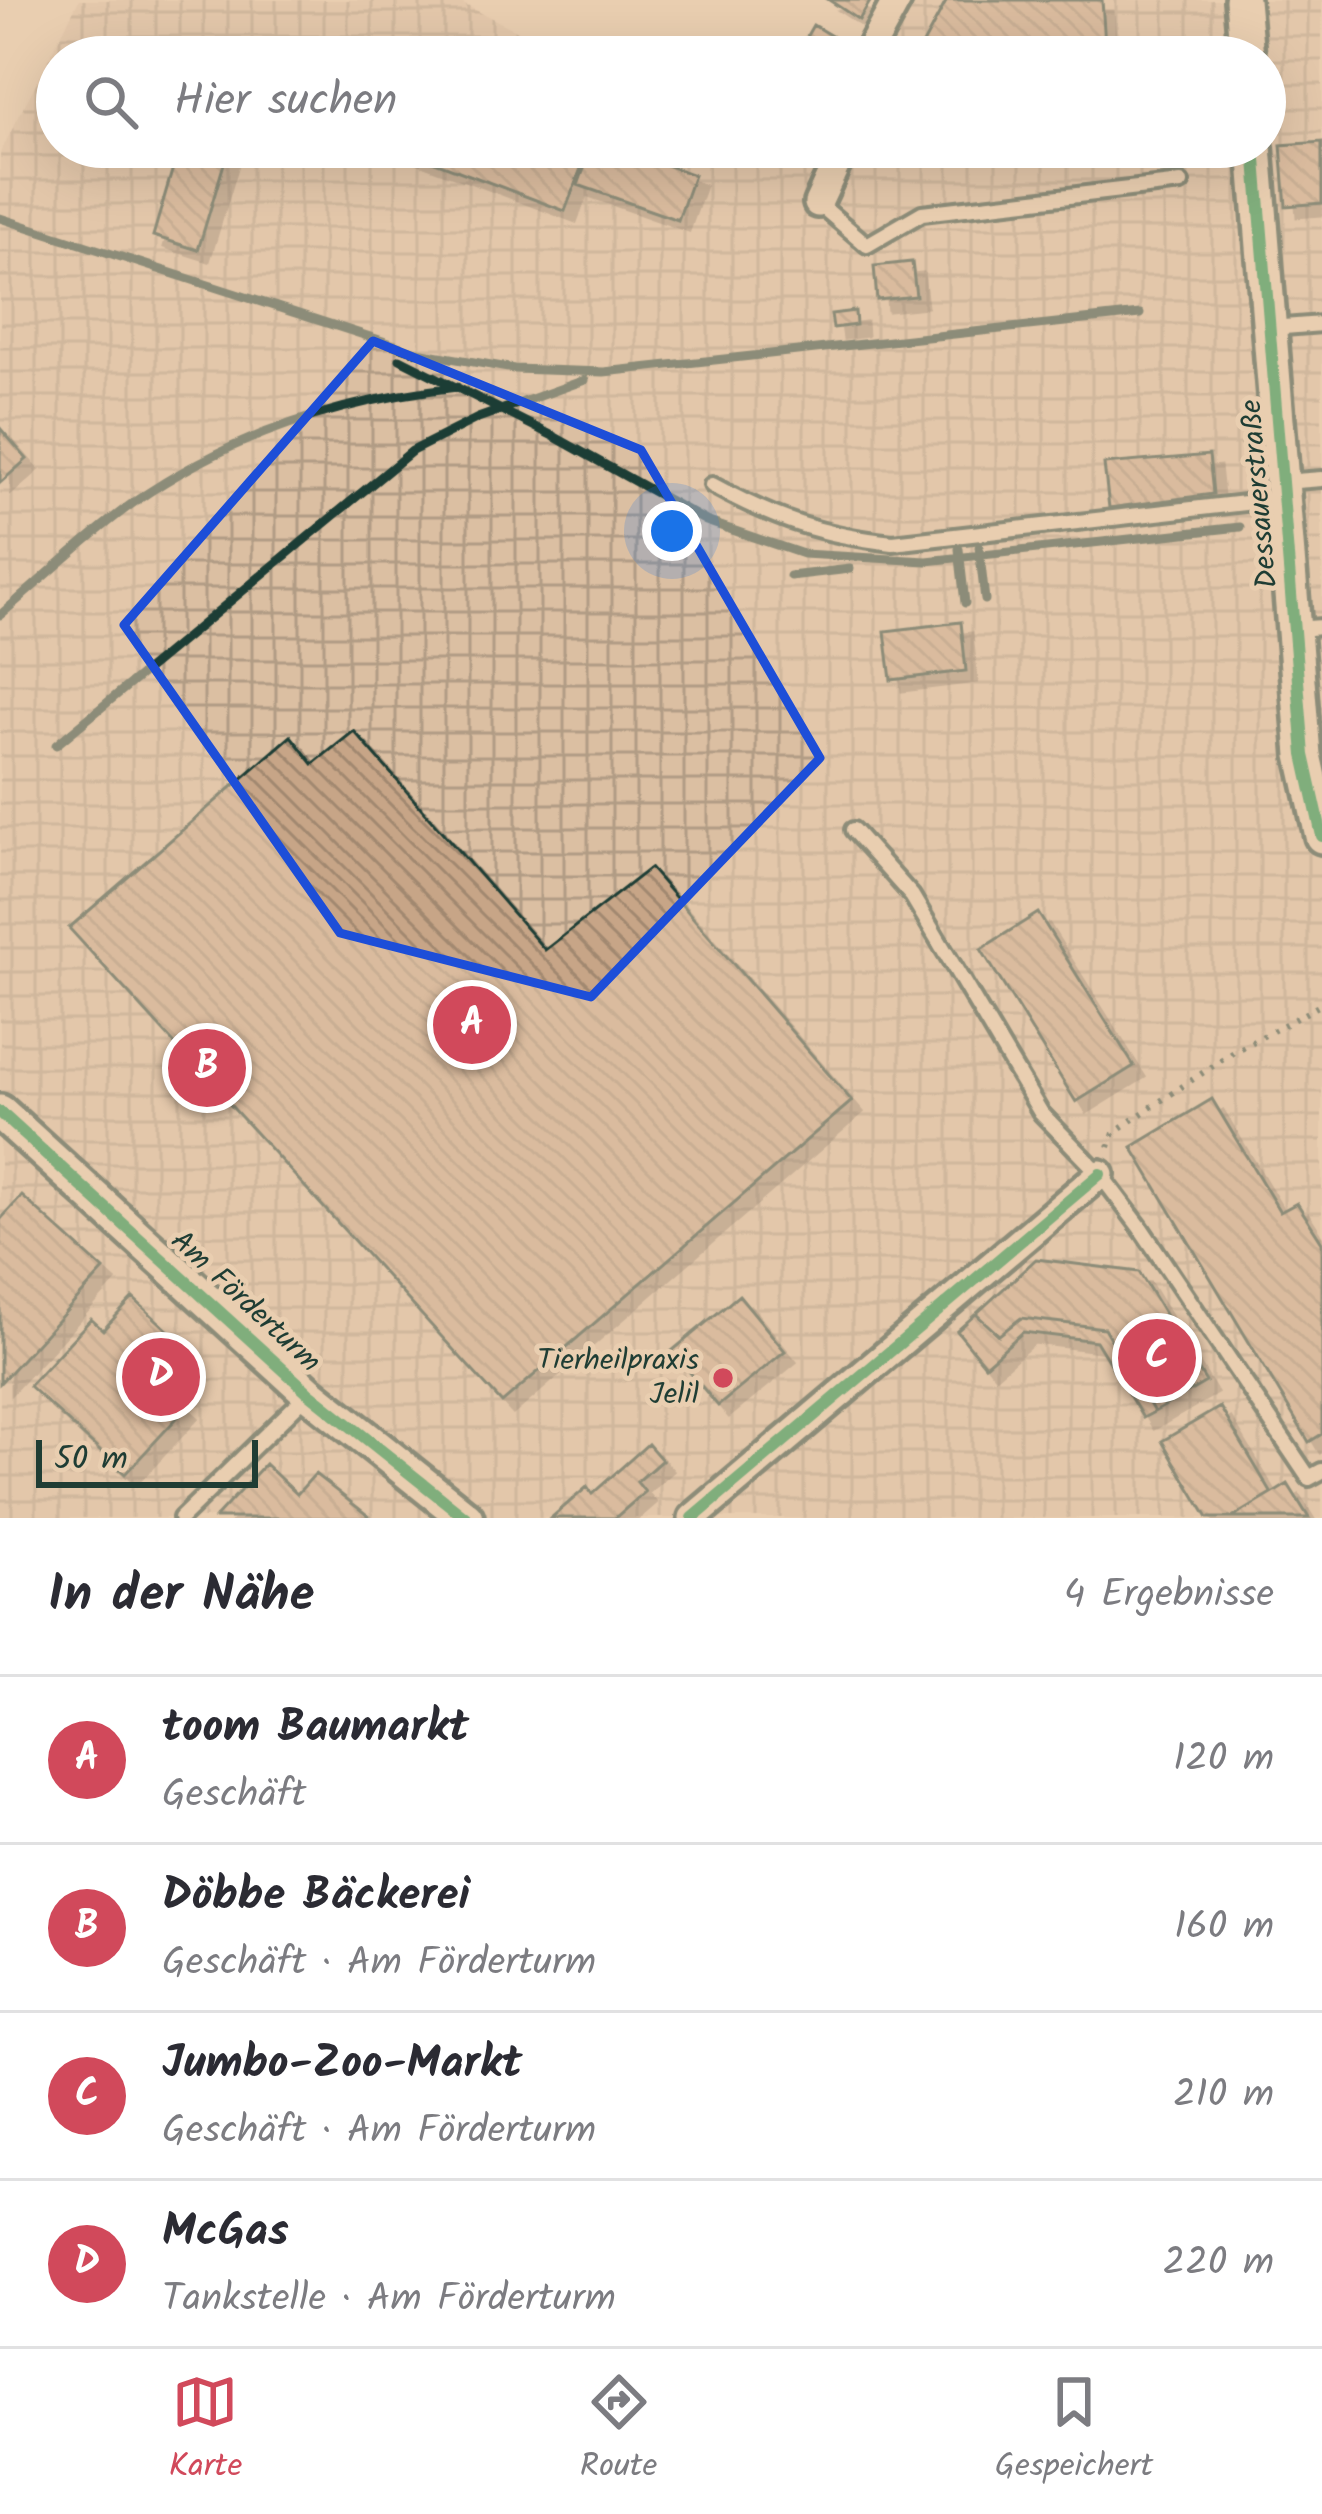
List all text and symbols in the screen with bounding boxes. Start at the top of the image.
search box [36,36,1286,168]
text: Hier suchen [174,66,397,138]
icon: search [78,69,144,135]
street label: Dessauerstraße [1228,397,1292,591]
your location [642,501,702,561]
pin: A [433,980,511,1070]
pin: B [168,1023,246,1113]
street label: Am Förderturm [159,1219,331,1385]
pin: C [1118,1313,1196,1403]
pin: D [122,1332,200,1422]
place label: Tierheilpraxis Jelil [537,1337,699,1419]
marker: Tierheilpraxis Jelil [710,1365,736,1391]
scale bar [36,1434,258,1487]
text: 50 m [54,1434,128,1487]
text: In der Nähe [48,1556,314,1637]
text: 4 Ergebnisse [1064,1565,1274,1627]
text: toom Baumarkt [162,1693,469,1765]
text: A [75,1729,99,1791]
text: 120 m [1173,1729,1274,1791]
text: Geschäft [162,1765,306,1827]
text: Döbbe Bäckerei [162,1861,470,1933]
text: B [75,1897,99,1959]
text: 160 m [1174,1897,1274,1959]
text: Geschäft · Am Förderturm [162,1933,596,1995]
text: Jumbo-Zoo-Markt [162,2029,522,2101]
text: C [75,2065,99,2127]
text: 210 m [1173,2065,1274,2127]
text: Geschäft · Am Förderturm [162,2101,596,2163]
text: McGas [162,2197,289,2269]
text: D [74,2233,100,2295]
text: 220 m [1162,2233,1274,2295]
text: Tankstelle · Am Förderturm [162,2269,616,2331]
tab: Karte [169,2369,242,2494]
tab: Route [580,2369,657,2494]
tab: Gespeichert [995,2369,1153,2494]

